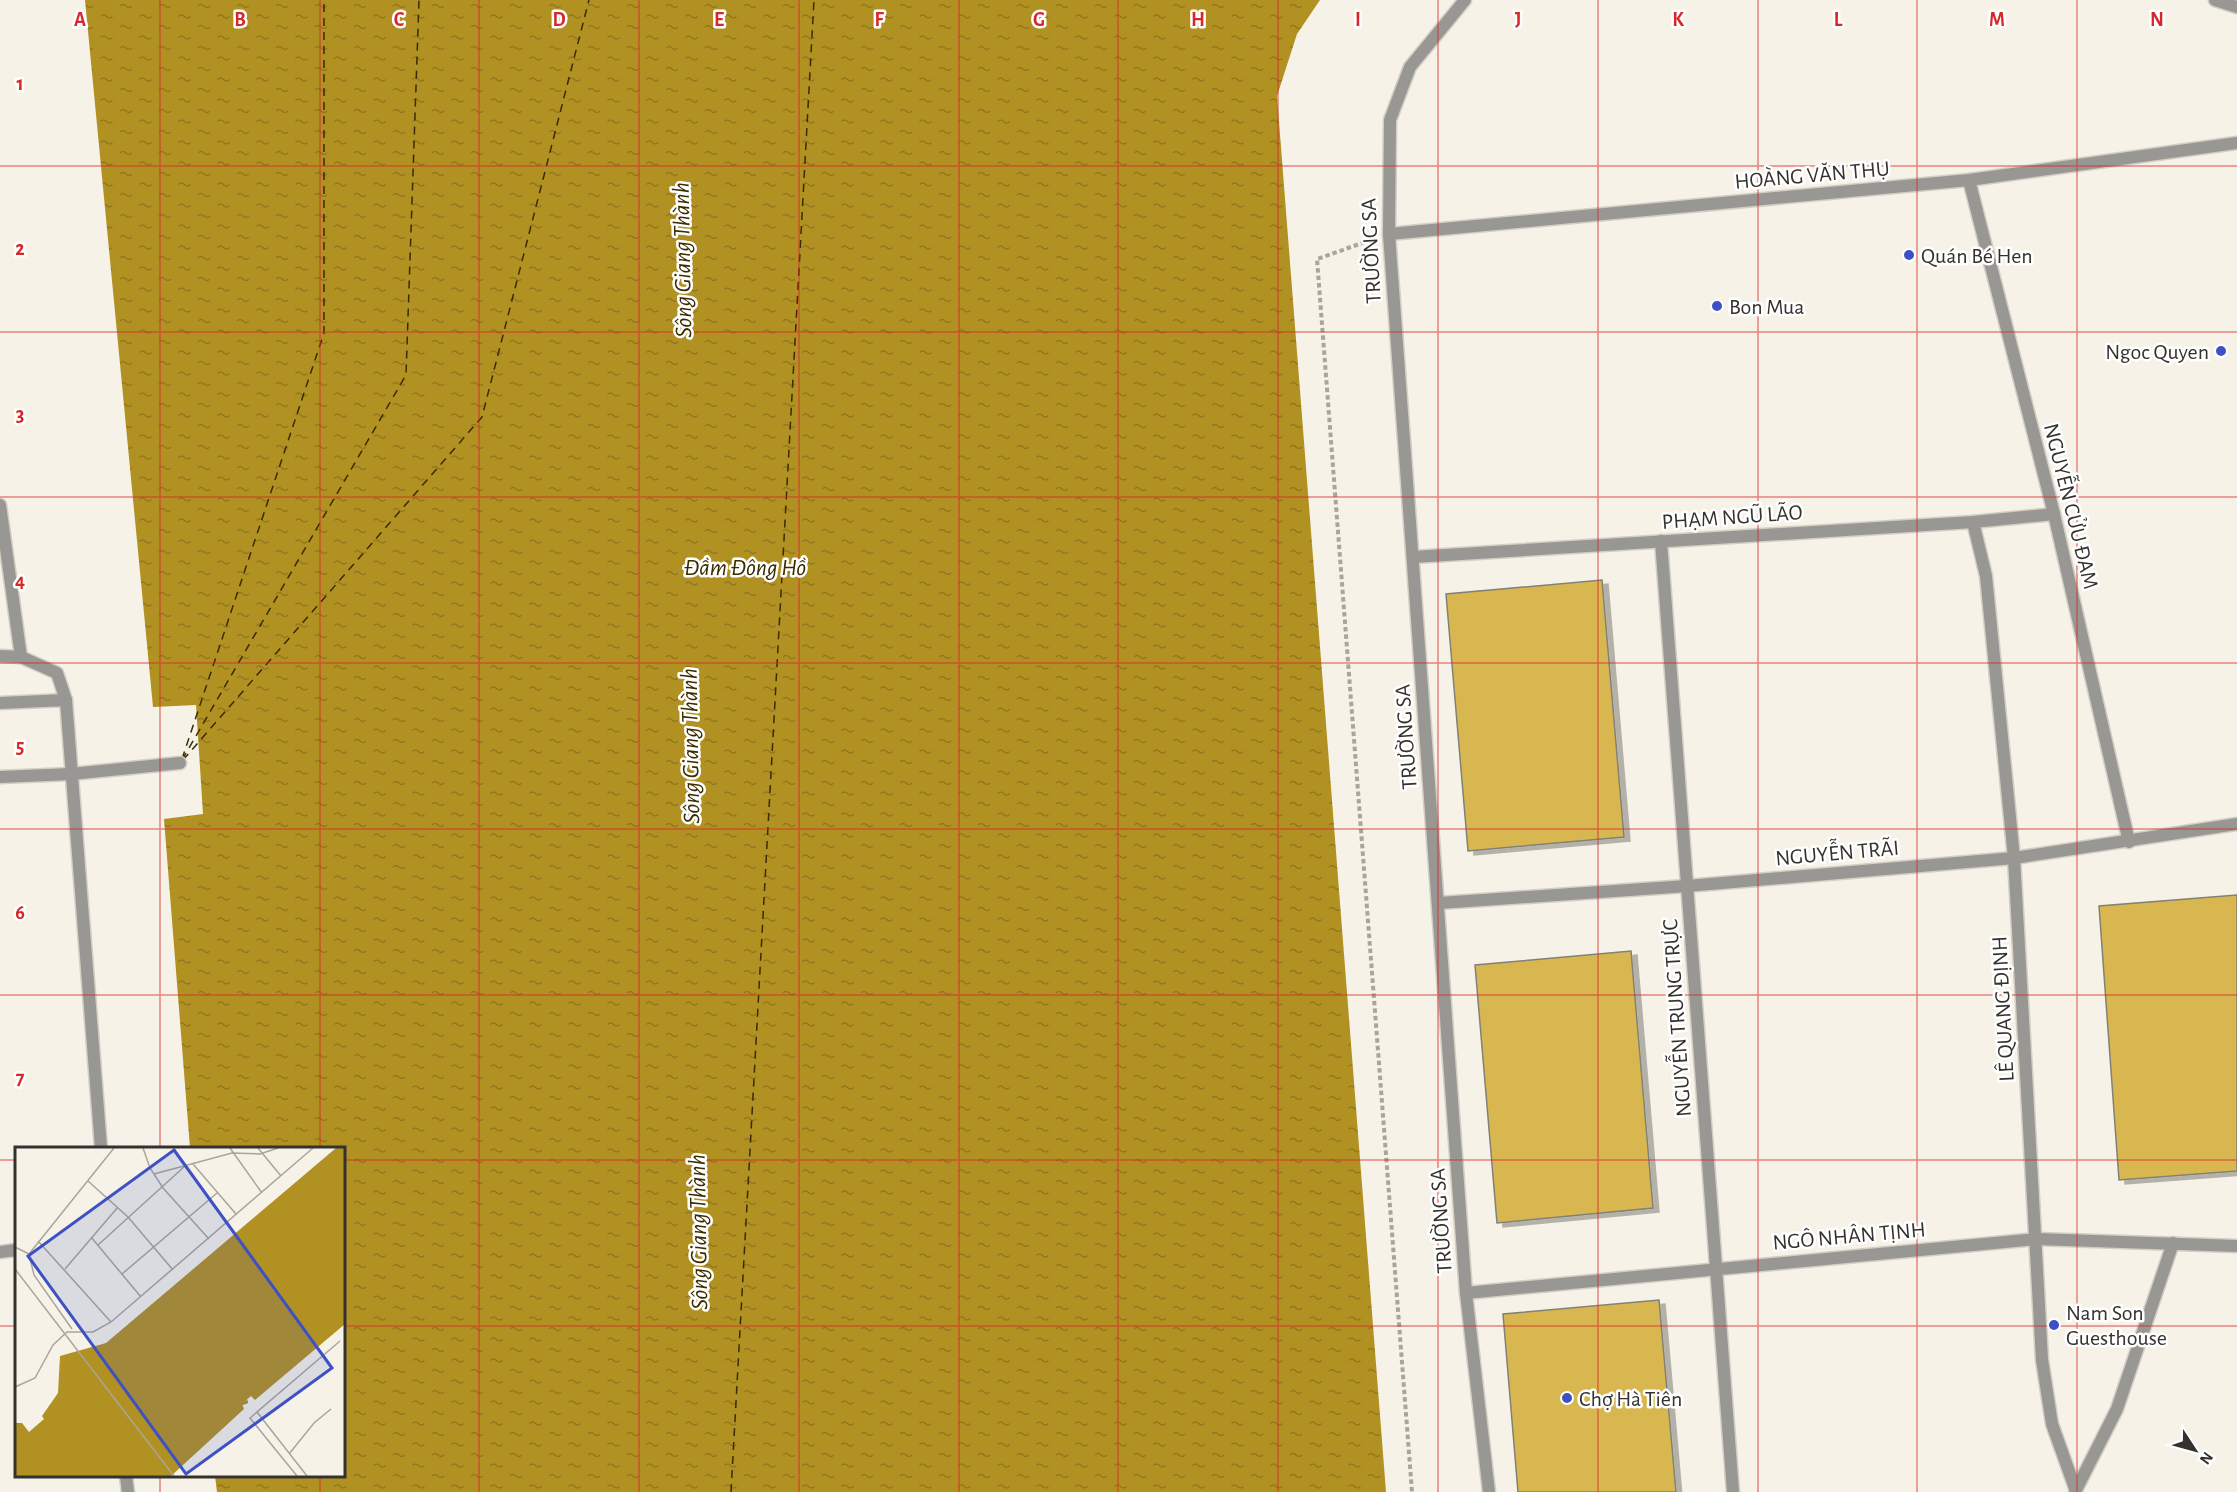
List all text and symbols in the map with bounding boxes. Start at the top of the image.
text: A [74,10,86,30]
text: B [234,10,246,30]
text: C [394,10,405,30]
text: D [552,10,566,30]
text: E [714,10,724,30]
text: F [874,10,884,30]
text: G [1033,10,1045,30]
text: H [1191,10,1205,30]
text: I [1355,10,1361,30]
text: J [1515,10,1521,30]
text: K [1672,10,1684,30]
text: L [1834,10,1843,30]
text: M [1989,10,2005,30]
text: N [2150,10,2164,30]
text: 1 [16,74,24,94]
street label: HOÀNG VĂN THỤ [1734,156,1890,193]
water label: Sông Giang Thành [670,182,696,338]
street label: TRƯỜNG SA [1356,197,1385,304]
text: 2 [15,239,25,259]
place label: Quán Bé Hen [1921,245,2033,267]
marker: Quán Bé Hen [1902,248,1916,262]
place label: Bon Mua [1729,296,1804,318]
marker: Bon Mua [1710,299,1724,313]
place label: Ngoc Quyen [2105,341,2209,363]
marker: Ngoc Quyen [2214,344,2228,358]
text: 3 [16,405,24,425]
street label: NGUYỄN CỬU ĐAM [2040,420,2106,591]
street label: PHẠM NGŨ LÃO [1661,500,1803,533]
water label: Đầm Đông Hồ [684,556,806,580]
text: 4 [15,571,25,591]
water label: Sông Giang Thành [678,668,704,824]
street label: TRƯỜNG SA [1390,683,1421,790]
text: 5 [16,737,24,757]
street label: NGUYỄN TRÃI [1774,833,1900,869]
text: 6 [15,903,25,923]
street label: NGUYỄN TRUNG TRỰC [1655,918,1695,1118]
street label: LÊ QUANG ĐỊNH [1987,936,2018,1082]
text: 7 [16,1068,25,1088]
inset map [15,1147,345,1477]
water label: Sông Giang Thành [686,1154,712,1310]
street label: TRƯỜNG SA [1425,1167,1456,1274]
street label: NGÔ NHÂN TỊNH [1772,1217,1927,1254]
place label: Nam Son Guesthouse [2066,1302,2167,1349]
marker: Nam Son Guesthouse [2047,1318,2061,1332]
place label: Chợ Hà Tiên [1579,1388,1682,1410]
marker: Chợ Hà Tiên [1560,1391,1574,1405]
north arrow [2165,1420,2225,1480]
text: N [2197,1449,2216,1467]

